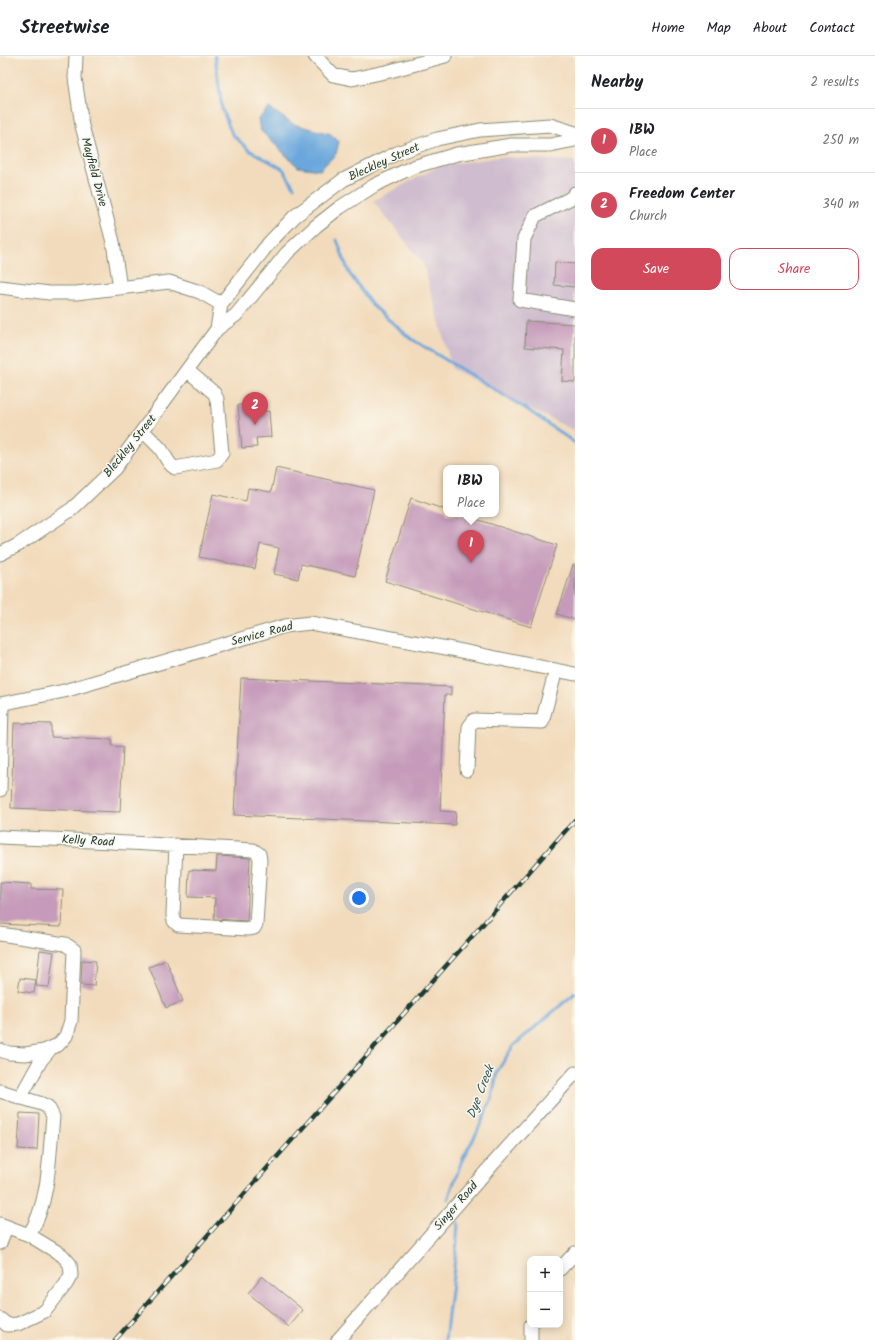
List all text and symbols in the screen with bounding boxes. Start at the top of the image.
text: Streetwise [20,13,110,43]
text: Home [651,17,685,39]
text: Map [707,17,731,39]
text: About [753,17,787,39]
text: Contact [809,17,855,39]
text: Nearby [591,69,643,96]
text: 2 results [811,72,859,93]
text: IBW [629,118,655,142]
text: 1 [602,130,606,151]
text: 250 m [822,130,859,151]
street label: Mayfield Drive [76,135,113,209]
street label: Bleckley Street [345,138,423,186]
text: Place [629,142,657,163]
text: Freedom Center [629,182,735,206]
text: 2 [600,194,608,215]
text: 340 m [822,194,859,215]
text: Church [629,206,667,227]
button: Save [591,248,721,290]
button: Share [729,248,859,290]
pin: 2 [242,392,268,425]
street label: Bleckley Street [99,410,162,482]
popup [443,465,499,517]
text: IBW [457,469,483,493]
text: Place [457,493,485,514]
pin: 1 [458,530,484,563]
street label: Service Road [229,616,296,651]
street label: Kelly Road [61,830,116,852]
your location [349,888,369,908]
water label: Dye Creek [461,1061,501,1122]
street label: Singer Road [429,1177,483,1235]
map controls [527,1256,563,1328]
button: + [527,1256,563,1292]
button: − [527,1292,563,1328]

